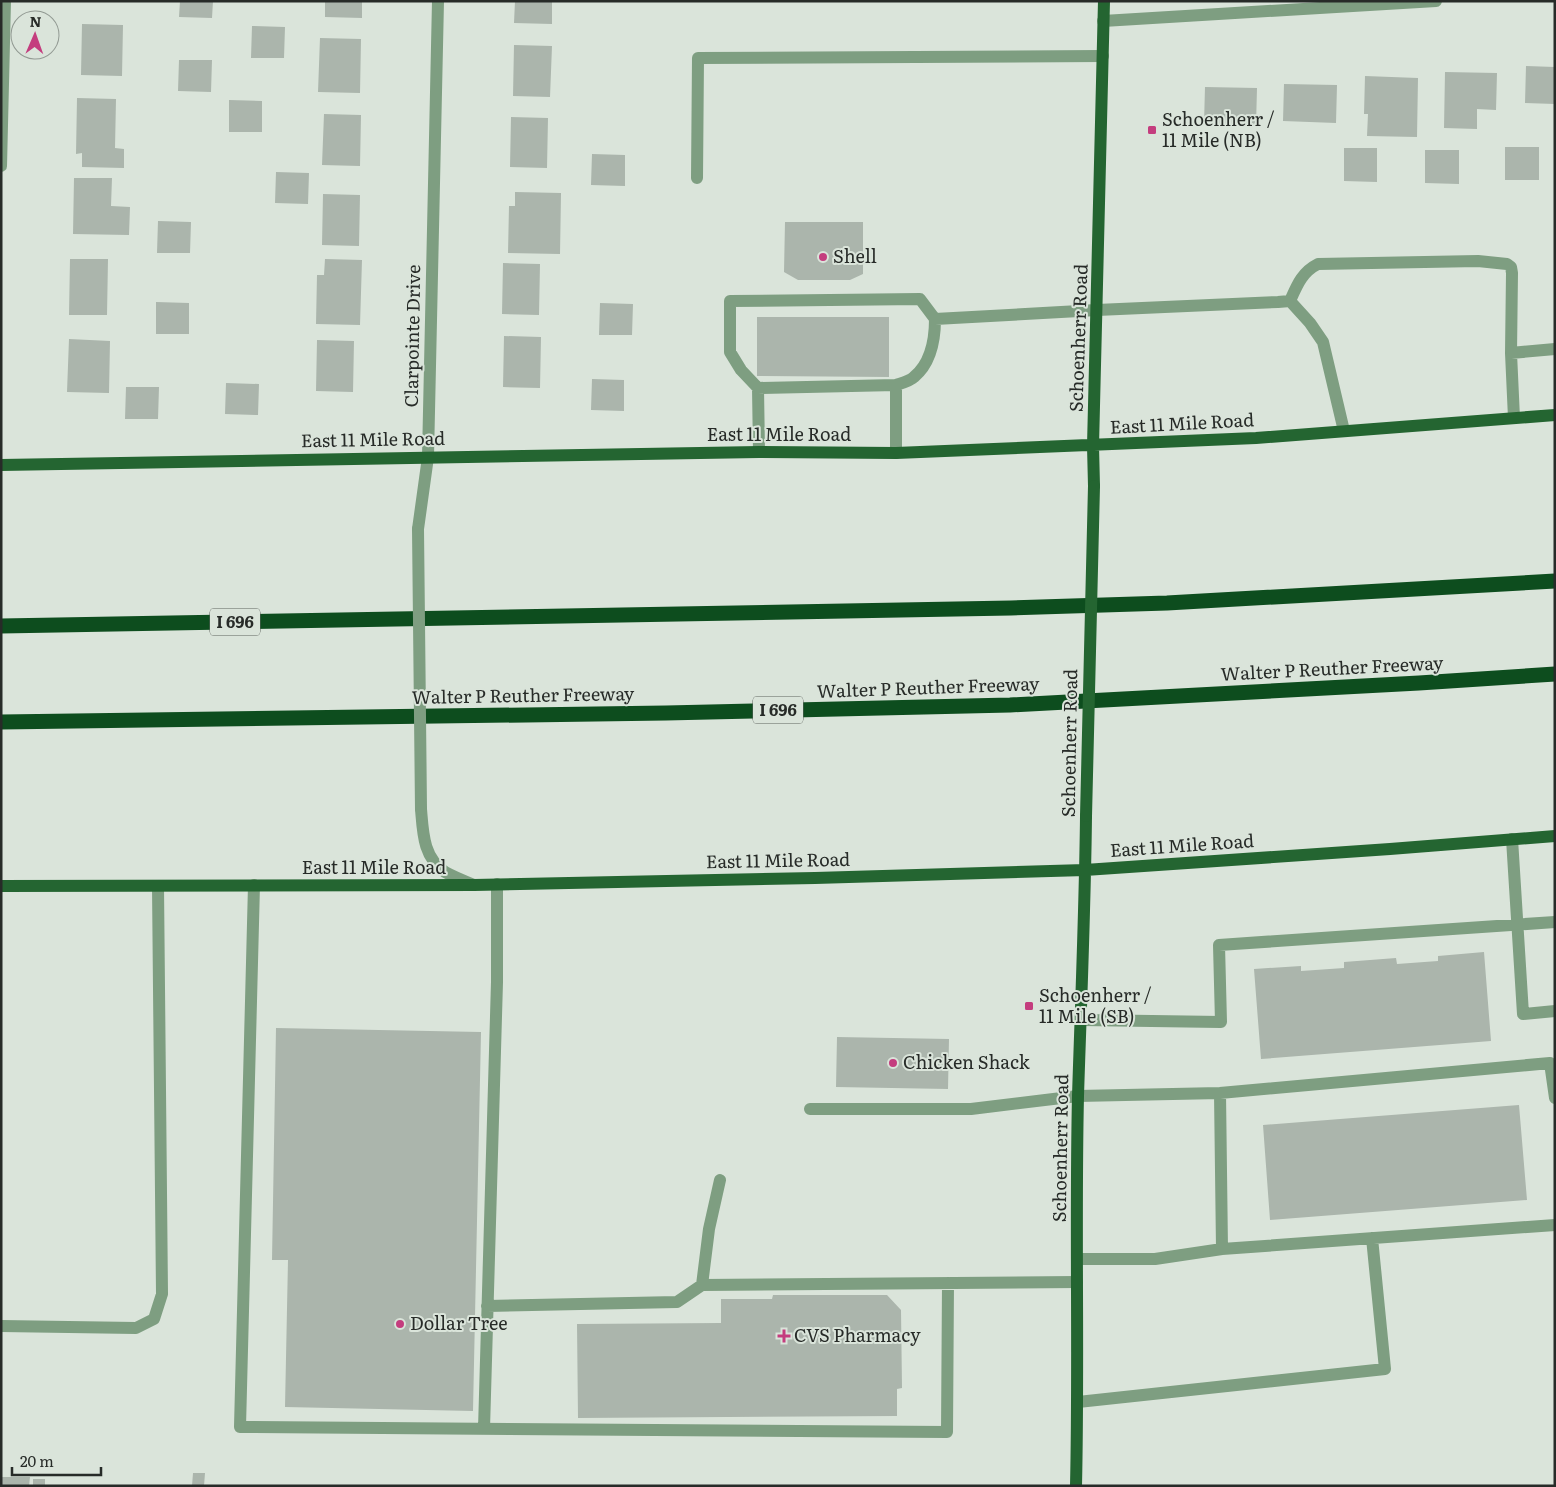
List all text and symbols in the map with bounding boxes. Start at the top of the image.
north arrow [10,10,60,60]
text: N [29,11,42,31]
place label: Schoenherr / 11 Mile (NB) [1162,105,1275,153]
marker: Schoenherr / 11 Mile (NB) [1146,124,1158,136]
place label: Shell [833,242,877,269]
marker: Shell [817,251,829,263]
street label: Schoenherr Road [1061,263,1094,413]
street label: Clarpointe Drive [397,264,426,408]
street label: East 11 Mile Road [1109,405,1255,440]
street label: East 11 Mile Road [707,420,851,447]
street label: East 11 Mile Road [301,424,445,453]
road number: I 696 [210,608,260,636]
street label: Walter P Reuther Freeway [1220,648,1444,687]
street label: Walter P Reuther Freeway [816,669,1040,704]
street label: Schoenherr Road [1054,669,1083,817]
street label: Walter P Reuther Freeway [411,679,635,710]
road number: I 696 [753,696,803,724]
street label: East 11 Mile Road [1109,826,1255,863]
street label: East 11 Mile Road [706,845,850,874]
street label: East 11 Mile Road [302,853,446,880]
place label: Schoenherr / 11 Mile (SB) [1039,981,1152,1029]
marker: Schoenherr / 11 Mile (SB) [1023,1000,1035,1012]
place label: Chicken Shack [903,1048,1031,1075]
marker: Chicken Shack [887,1057,899,1069]
street label: Schoenherr Road [1045,1074,1074,1222]
place label: Dollar Tree [410,1309,508,1336]
marker: Dollar Tree [394,1318,406,1330]
place label: CVS Pharmacy [794,1321,921,1348]
marker: CVS Pharmacy [778,1330,790,1342]
scale bar [12,1444,101,1476]
text: 20 m [20,1449,54,1472]

